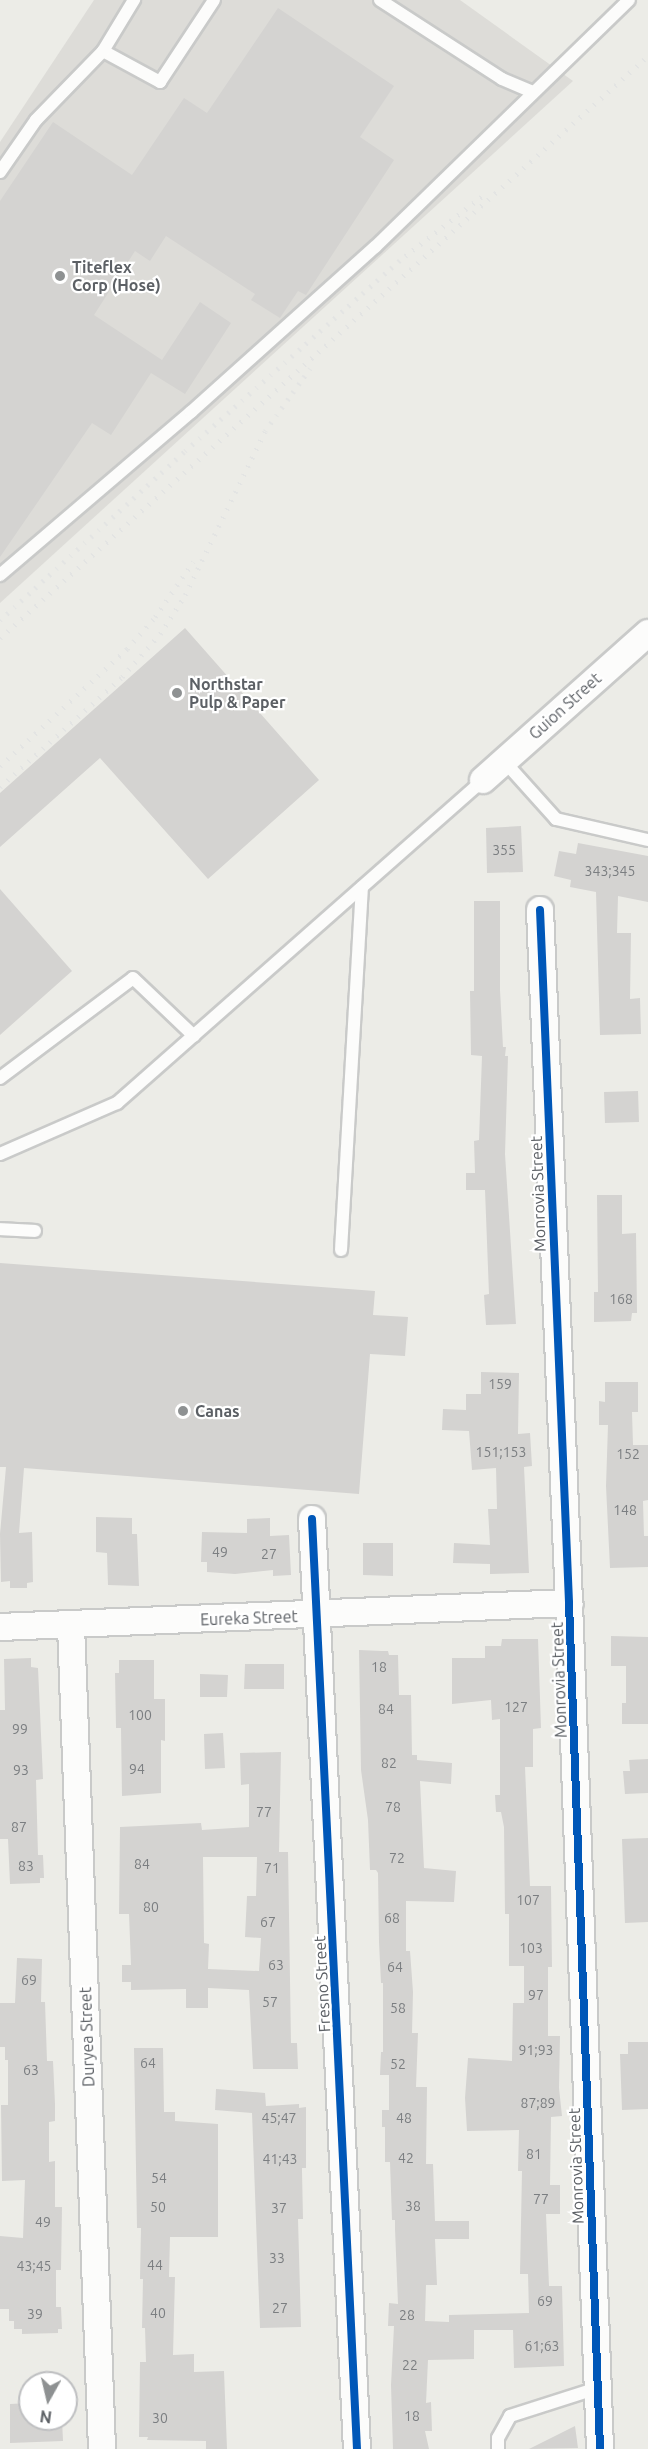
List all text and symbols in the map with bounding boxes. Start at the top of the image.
place label: Titeflex Corp (Hose) [72,257,161,295]
marker: Titeflex Corp (Hose) [53,269,67,283]
street label: Guion Street [525,669,605,743]
place label: Northstar Pulp & Paper [189,674,285,712]
marker: Northstar Pulp & Paper [170,686,184,700]
house number: 355 [492,842,516,858]
house number: 343;345 [585,863,635,879]
street label: Monrovia Street [526,1136,550,1252]
house number: 168 [609,1291,633,1307]
house number: 159 [488,1376,512,1392]
place label: Canas [195,1401,240,1421]
marker: Canas [176,1404,190,1418]
house number: 151;153 [476,1444,526,1460]
house number: 152 [616,1446,640,1462]
house number: 148 [613,1502,637,1518]
house number: 49 [212,1544,228,1560]
house number: 27 [261,1546,277,1562]
street label: Eureka Street [200,1607,298,1629]
street label: Monrovia Street [547,1622,571,1738]
house number: 18 [371,1659,387,1675]
house number: 127 [504,1699,528,1715]
house number: 84 [378,1701,394,1717]
house number: 100 [128,1707,152,1723]
house number: 99 [12,1721,28,1737]
house number: 82 [381,1755,397,1771]
house number: 94 [129,1761,145,1777]
house number: 93 [13,1762,29,1778]
house number: 78 [385,1799,401,1815]
house number: 77 [256,1804,272,1820]
house number: 87 [11,1819,27,1835]
house number: 72 [389,1850,405,1866]
house number: 84 [134,1856,150,1872]
house number: 83 [18,1858,34,1874]
house number: 71 [264,1860,280,1876]
house number: 107 [516,1892,540,1908]
house number: 80 [143,1899,159,1915]
house number: 68 [384,1910,400,1926]
house number: 67 [260,1914,276,1930]
street label: Fresno Street [310,1935,334,2033]
house number: 103 [519,1940,543,1956]
house number: 63 [268,1957,284,1973]
house number: 64 [387,1959,403,1975]
house number: 69 [21,1972,37,1988]
street label: Duryea Street [76,1987,98,2087]
house number: 97 [528,1987,544,2003]
house number: 57 [262,1994,278,2010]
house number: 58 [390,2000,406,2016]
house number: 91;93 [518,2042,554,2058]
house number: 64 [140,2055,156,2071]
house number: 52 [390,2056,406,2072]
house number: 63 [23,2062,39,2078]
house number: 87;89 [520,2095,556,2111]
street label: Monrovia Street [564,2108,588,2224]
house number: 45;47 [261,2110,297,2126]
house number: 48 [396,2110,412,2126]
house number: 81 [526,2146,542,2162]
house number: 42 [398,2150,414,2166]
house number: 41;43 [262,2151,298,2167]
house number: 54 [151,2170,167,2186]
house number: 77 [533,2191,549,2207]
house number: 38 [405,2198,421,2214]
house number: 50 [150,2199,166,2215]
house number: 37 [271,2200,287,2216]
house number: 49 [35,2214,51,2230]
house number: 33 [269,2250,285,2266]
house number: 44 [147,2257,163,2273]
house number: 43;45 [16,2258,52,2274]
house number: 69 [537,2293,553,2309]
house number: 27 [272,2300,288,2316]
house number: 40 [150,2305,166,2321]
house number: 39 [27,2306,43,2322]
house number: 28 [399,2307,415,2323]
house number: 61;63 [524,2338,560,2354]
house number: 22 [402,2357,418,2373]
north arrow [18,2371,78,2431]
text: N [39,2407,53,2427]
house number: 18 [404,2408,420,2424]
house number: 30 [152,2410,168,2426]

